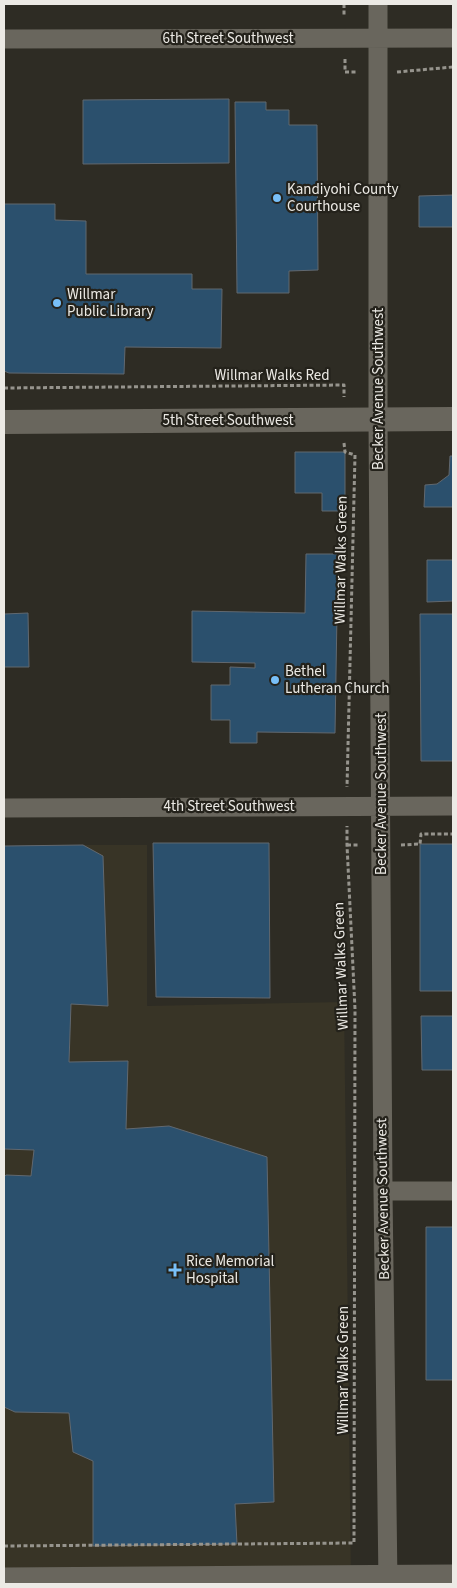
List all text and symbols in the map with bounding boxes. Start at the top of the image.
street label: 6th Street Southwest [162,28,294,49]
place label: Kandiyohi County Courthouse [287,179,399,217]
marker: Kandiyohi County Courthouse [271,192,283,204]
place label: Willmar Public Library [67,284,154,322]
marker: Willmar Public Library [51,297,63,309]
street label: Becker Avenue Southwest [368,308,389,470]
street label: Willmar Walks Red [214,365,330,386]
street label: 5th Street Southwest [162,410,294,431]
street label: Willmar Walks Green [329,496,353,624]
place label: Bethel Lutheran Church [285,661,390,699]
marker: Bethel Lutheran Church [269,674,281,686]
street label: Becker Avenue Southwest [371,713,392,875]
street label: 4th Street Southwest [163,796,295,817]
street label: Willmar Walks Green [328,901,354,1031]
street label: Becker Avenue Southwest [371,1118,395,1280]
place label: Rice Memorial Hospital [186,1251,275,1289]
marker: Rice Memorial Hospital [168,1263,182,1277]
street label: Willmar Walks Green [333,1306,354,1434]

